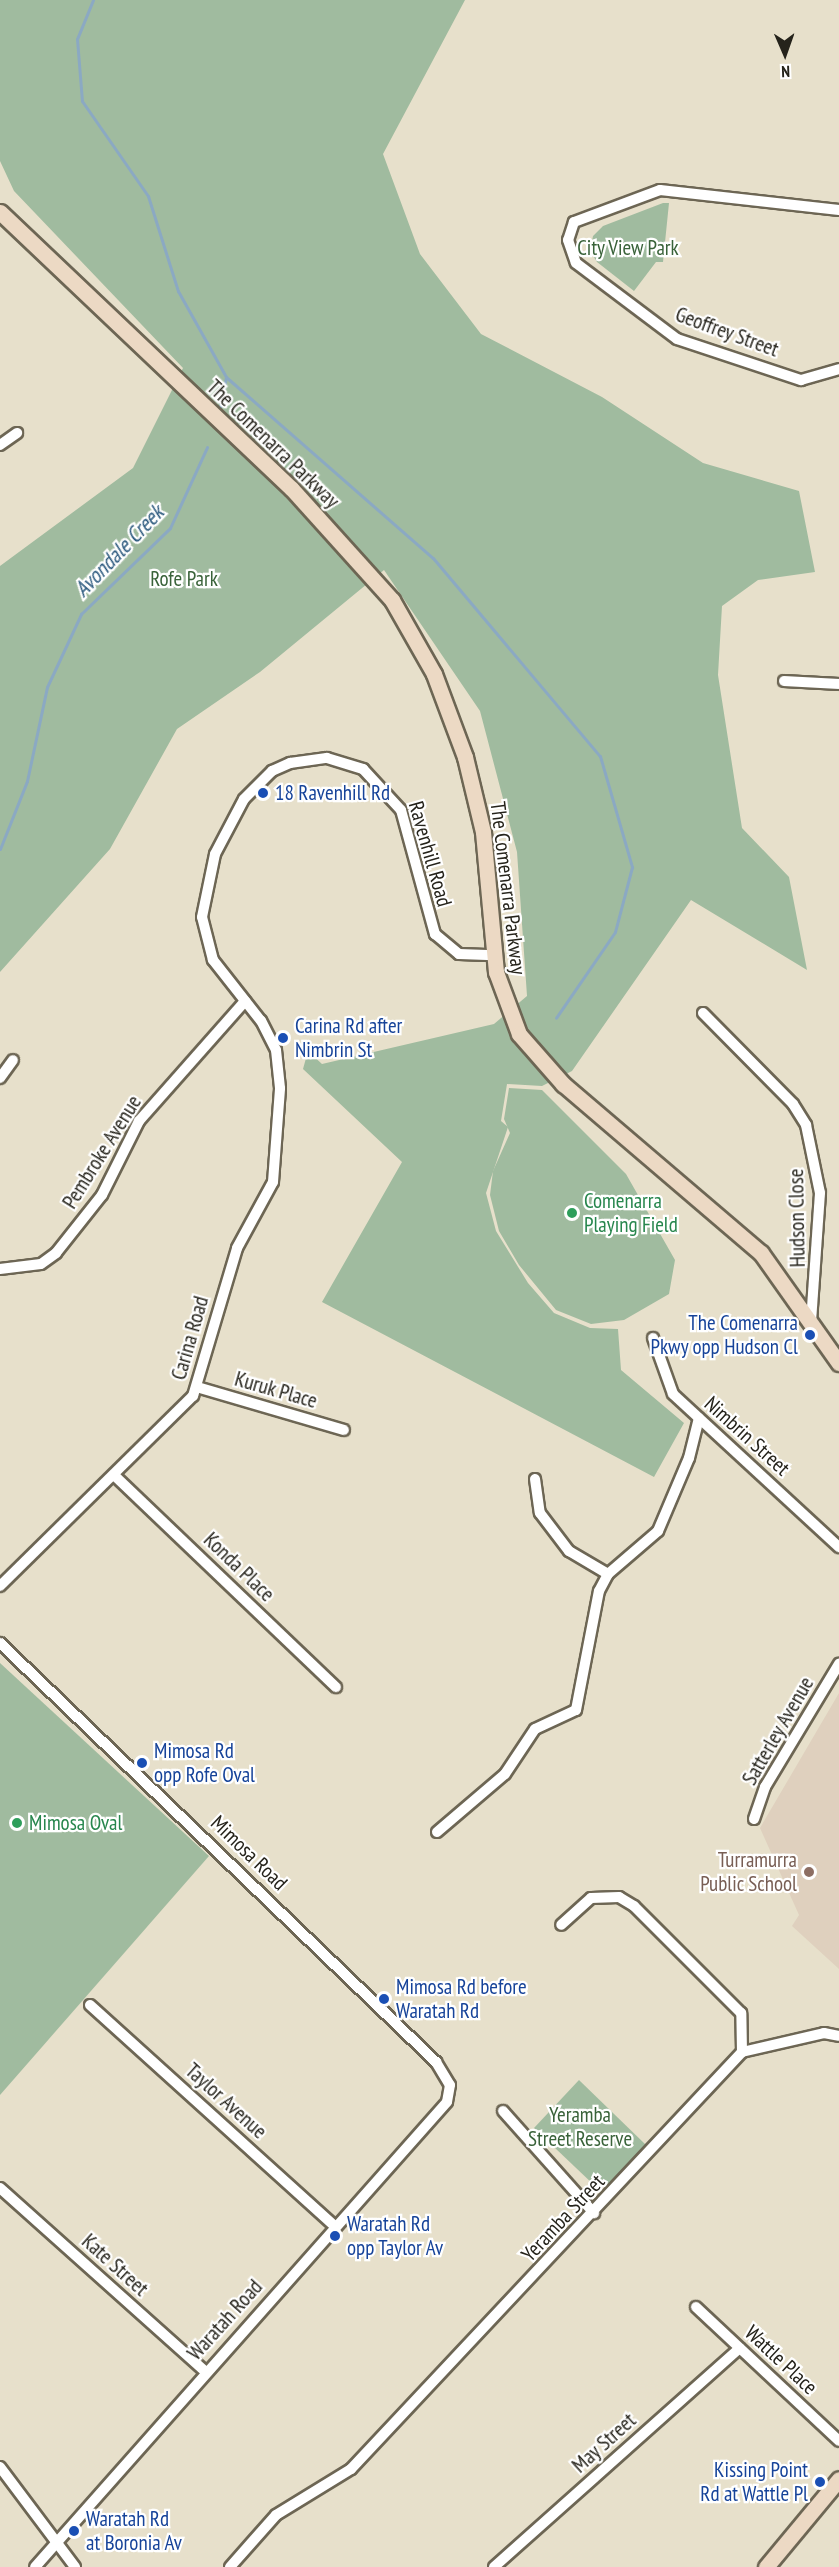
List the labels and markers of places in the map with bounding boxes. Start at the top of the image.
place label: 18 Ravenhill Rd [275,780,390,806]
marker: 18 Ravenhill Rd [256,786,270,800]
place label: Carina Rd after Nimbrin St [295,1013,402,1063]
marker: Carina Rd after Nimbrin St [276,1031,290,1045]
place label: Comenarra Playing Field [584,1188,678,1238]
marker: Comenarra Playing Field [565,1206,579,1220]
place label: The Comenarra Pkwy opp Hudson Cl [650,1310,798,1360]
marker: The Comenarra Pkwy opp Hudson Cl [803,1328,817,1342]
place label: Mimosa Rd opp Rofe Oval [154,1738,255,1788]
marker: Mimosa Rd opp Rofe Oval [135,1756,149,1770]
place label: Mimosa Oval [29,1810,122,1836]
marker: Mimosa Oval [10,1816,24,1830]
place label: Turramurra Public School [700,1847,797,1897]
marker: Turramurra Public School [802,1865,816,1879]
place label: Mimosa Rd before Waratah Rd [396,1974,527,2024]
marker: Mimosa Rd before Waratah Rd [377,1992,391,2006]
place label: Waratah Rd opp Taylor Av [347,2211,444,2261]
marker: Waratah Rd opp Taylor Av [328,2229,342,2243]
place label: Kissing Point Rd at Wattle Pl [700,2457,808,2507]
marker: Kissing Point Rd at Wattle Pl [813,2475,827,2489]
place label: Waratah Rd at Boronia Av [86,2506,182,2556]
marker: Waratah Rd at Boronia Av [67,2524,81,2538]

